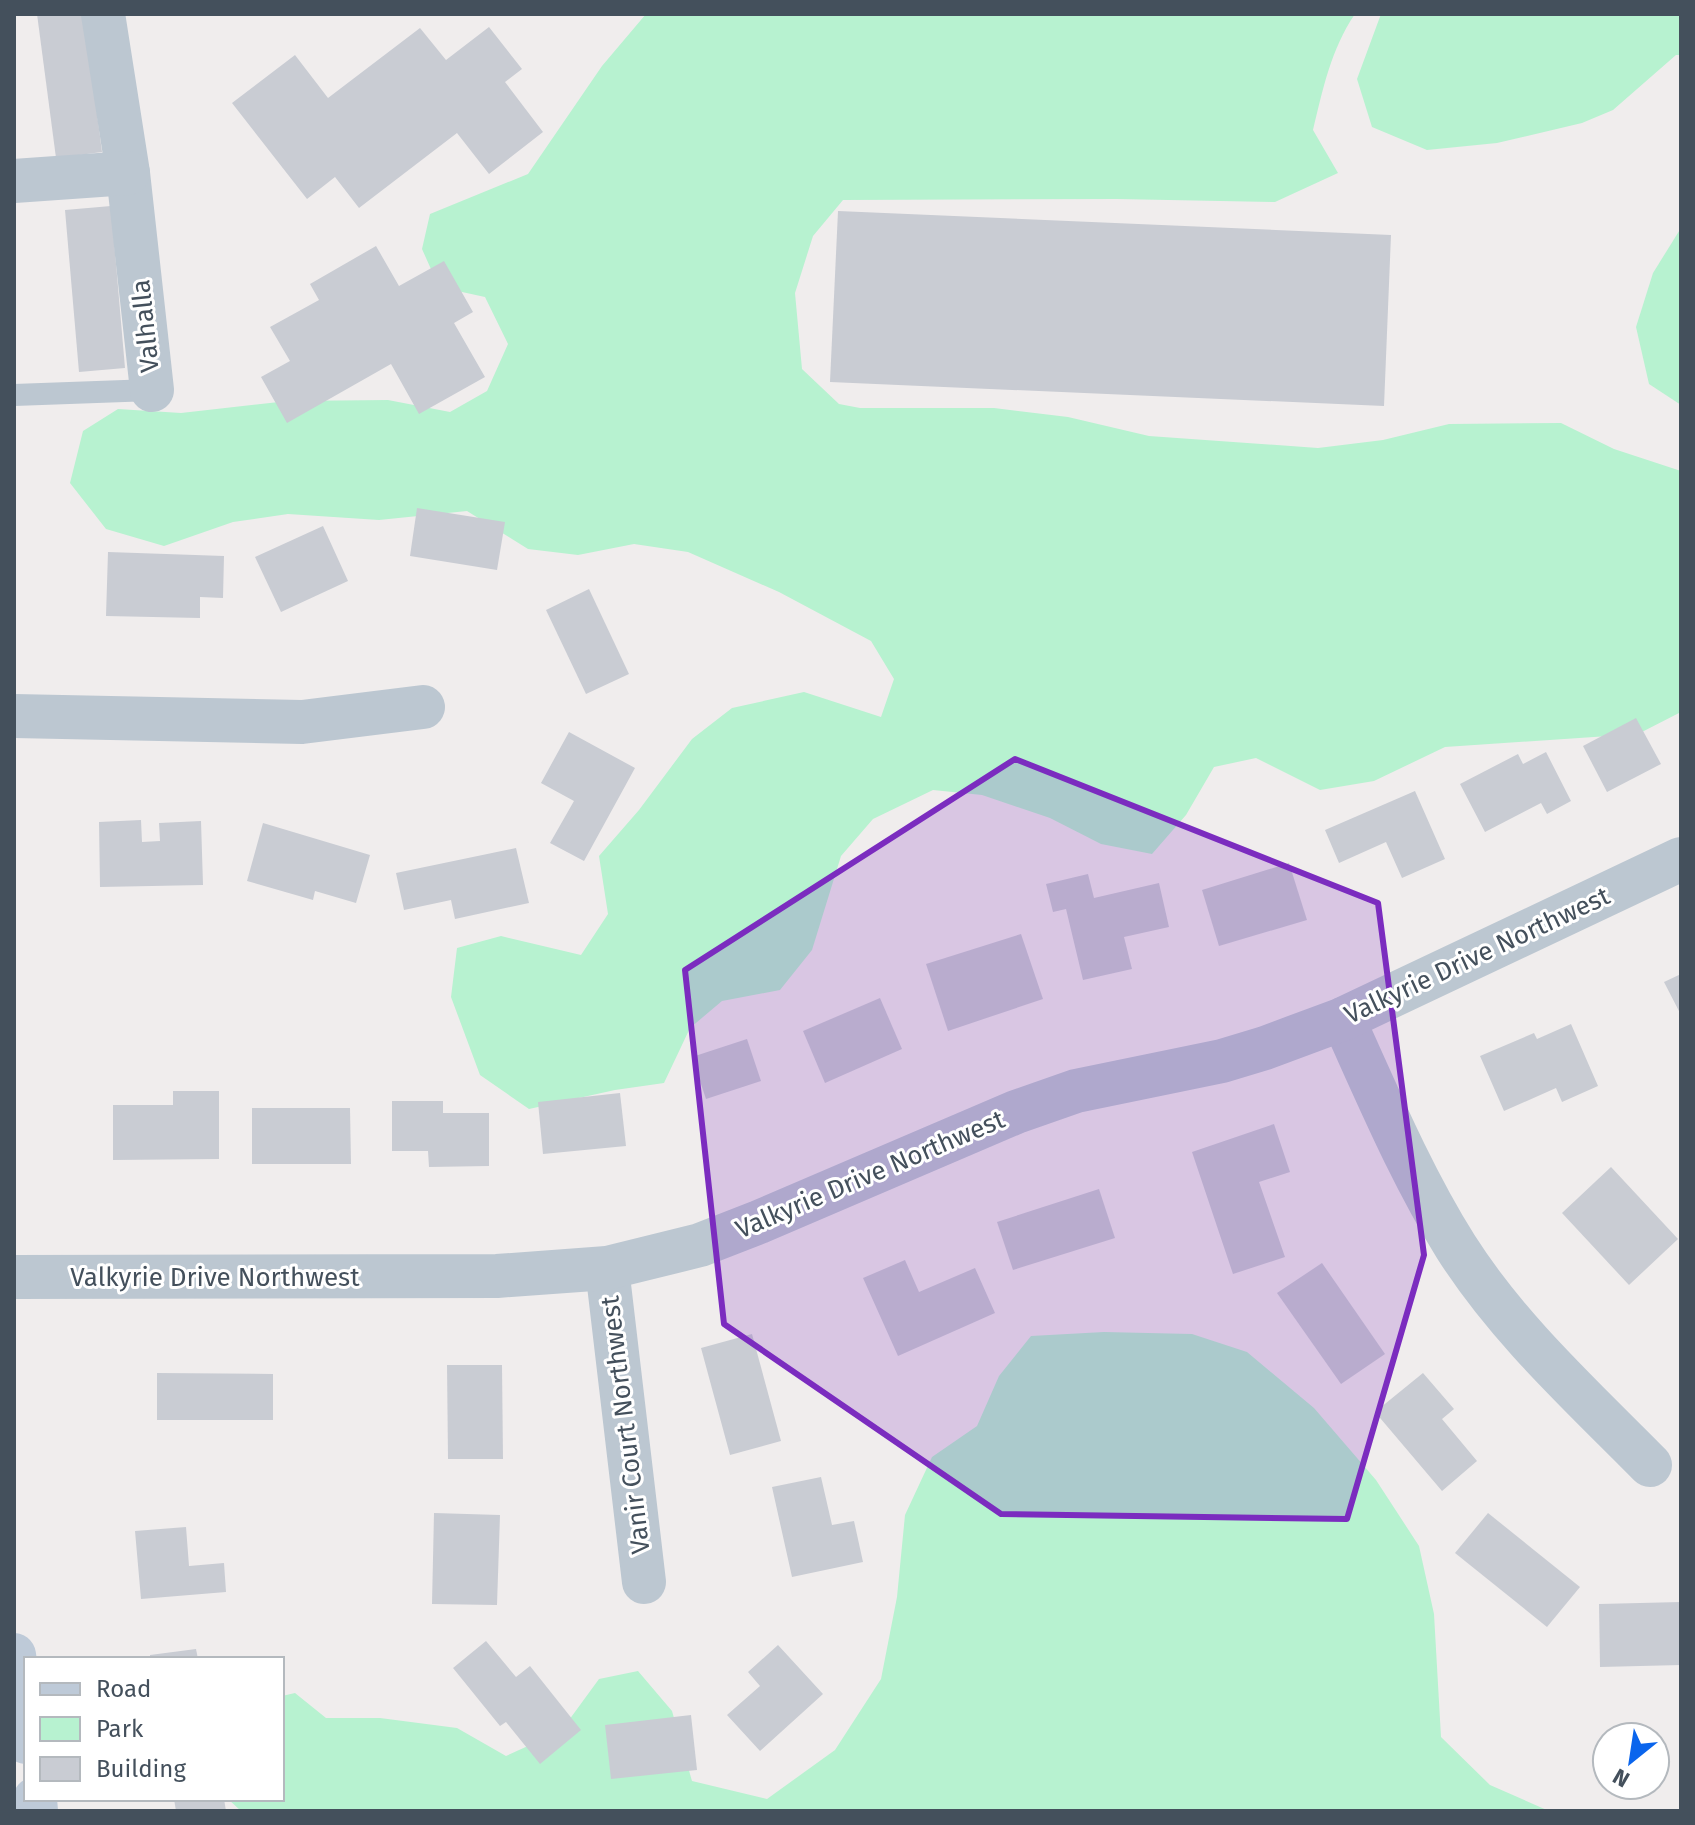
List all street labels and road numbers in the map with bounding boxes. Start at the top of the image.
street label: Valhalla [125,278,166,374]
street label: Valkyrie Drive Northwest [1340,880,1615,1031]
street label: Valkyrie Drive Northwest [731,1103,1010,1245]
street label: Valkyrie Drive Northwest [70,1262,360,1293]
street label: Vanir Court Northwest [594,1294,657,1556]

